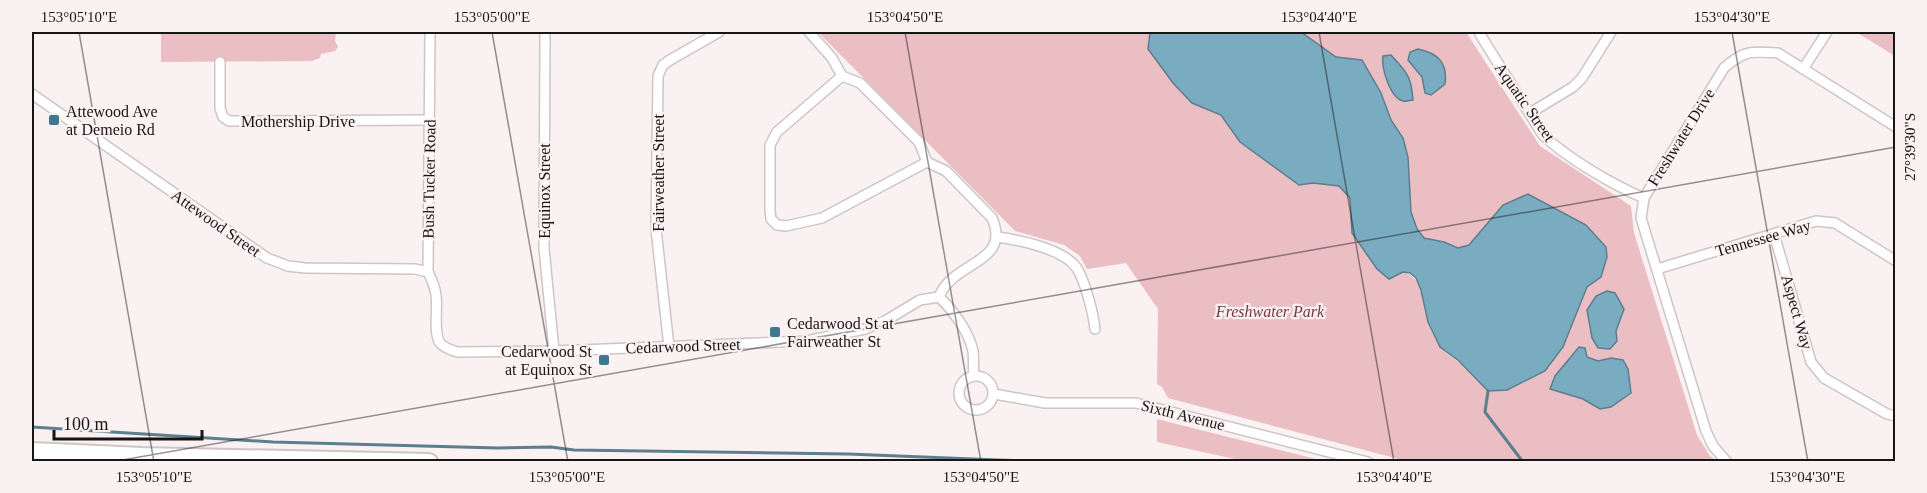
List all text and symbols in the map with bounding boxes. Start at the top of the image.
text: 153°05'10"E [41,9,117,25]
text: 153°05'00"E [454,9,530,25]
text: 153°04'50"E [867,9,943,25]
text: 153°04'40"E [1281,9,1357,25]
text: 153°04'30"E [1694,9,1770,25]
street label: Aquatic Street [1491,59,1559,146]
street label: Freshwater Drive [1644,85,1718,189]
place label: Attewood Ave at Demeio Rd [66,103,158,138]
marker: Attewood Ave at Demeio Rd [47,113,61,127]
street label: Mothership Drive [241,113,355,131]
text: 27°39'30"S [1902,113,1918,181]
street label: Fairweather Street [650,114,667,232]
street label: Bush Tucker Road [419,119,439,239]
street label: Equinox Street [536,143,554,239]
street label: Attewood Street [168,186,264,260]
street label: Tennessee Way [1713,216,1813,261]
street label: Aspect Way [1777,273,1816,352]
park label: Freshwater Park [1215,303,1325,320]
place label: Cedarwood St at Fairweather St [787,315,894,350]
marker: Cedarwood St at Fairweather St [768,325,782,339]
street label: Cedarwood Street [625,335,741,357]
place label: Cedarwood St at Equinox St [501,343,593,379]
marker: Cedarwood St at Equinox St [597,353,611,367]
street label: Sixth Avenue [1139,396,1227,434]
scale bar [54,403,202,441]
text: 100 m [63,414,109,434]
text: 153°05'10"E [116,469,192,485]
text: 153°05'00"E [529,469,605,485]
text: 153°04'50"E [943,469,1019,485]
text: 153°04'40"E [1356,469,1432,485]
text: 153°04'30"E [1769,469,1845,485]

